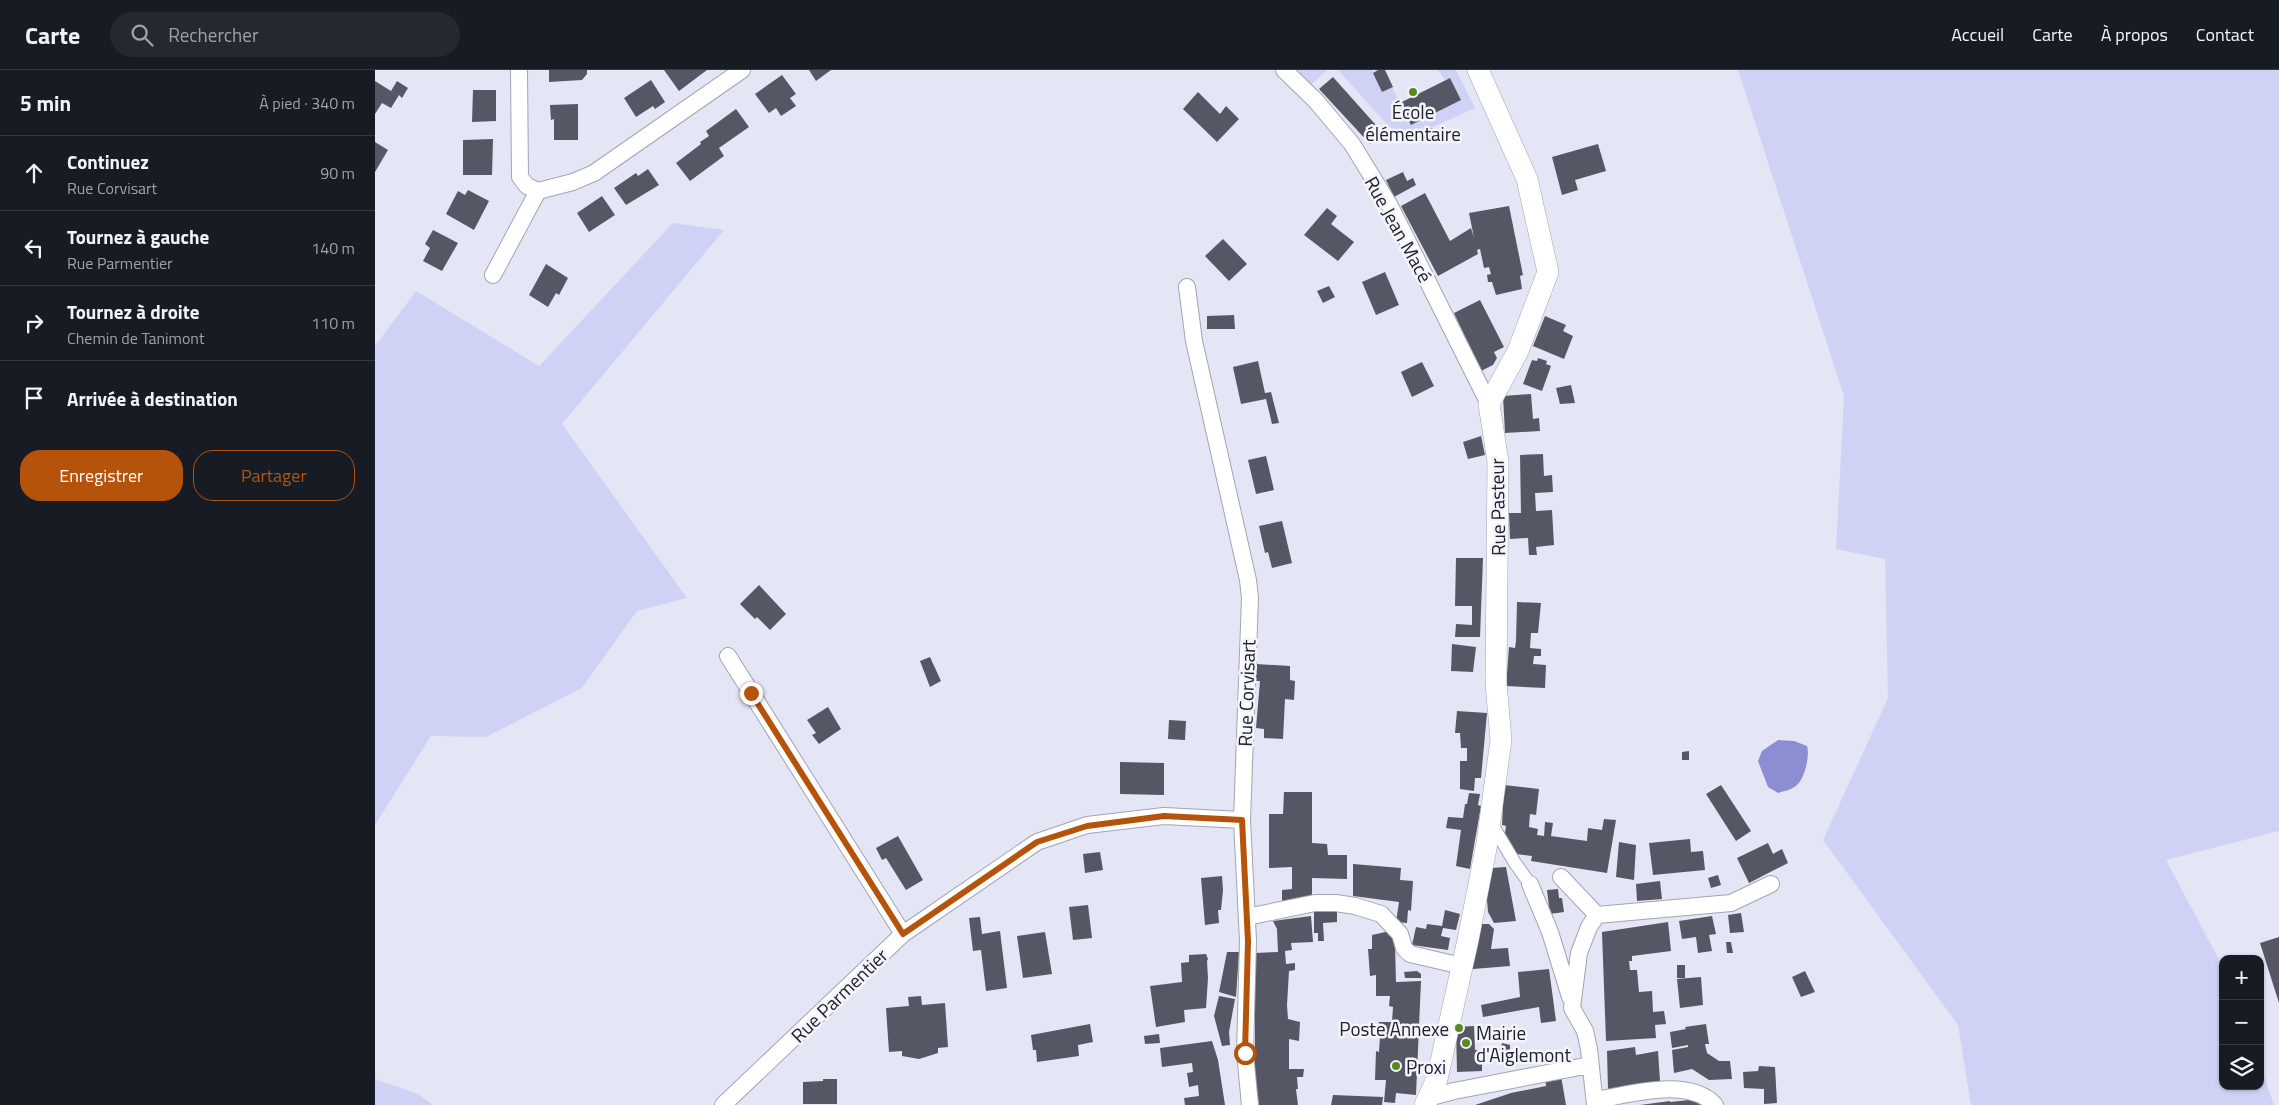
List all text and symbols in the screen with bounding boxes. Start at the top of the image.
search box [110,12,460,57]
text: Carte [25,17,80,53]
text: Rechercher [168,20,258,49]
icon: search [128,21,156,49]
text: Accueil [1951,21,2004,48]
text: Carte [2032,21,2073,48]
text: À propos [2101,21,2168,48]
text: Contact [2196,21,2254,48]
marker: École élémentaire [1407,86,1419,98]
text: 5 min [20,87,71,119]
text: À pied · 340 m [259,91,355,115]
place label: École élémentaire [1365,97,1461,148]
text: Continuez [67,147,149,176]
icon: ahead [20,159,48,187]
text: 90 m [320,161,355,185]
street label: Rue Jean Macé [1358,171,1440,287]
text: Rue Corvisart [67,176,157,200]
text: Tournez à gauche [67,222,209,251]
icon: left [20,234,48,262]
text: 140 m [311,236,355,260]
text: Rue Parmentier [67,251,173,275]
text: Tournez à droite [67,297,199,326]
icon: right [20,309,48,337]
text: 110 m [311,311,355,335]
text: Chemin de Tanimont [67,326,205,350]
icon: arrive [20,384,48,412]
text: Arrivée à destination [67,384,238,413]
button: Enregistrer [20,450,183,501]
button: Partager [193,450,355,501]
street label: Rue Pasteur [1482,457,1512,556]
street label: Rue Corvisart [1230,639,1262,747]
route end [740,682,763,705]
street label: Rue Parmentier [784,941,894,1049]
map controls [2219,955,2264,1090]
button: + [2219,955,2264,1000]
button: − [2219,1000,2264,1045]
place label: Poste Annexe [1339,1014,1449,1043]
place label: Mairie d'Aiglemont [1476,1018,1571,1069]
marker: Poste Annexe [1453,1022,1465,1034]
marker: Mairie d'Aiglemont [1460,1037,1472,1049]
route start [1234,1042,1257,1065]
button: layers [2219,1045,2264,1090]
place label: Proxi [1406,1052,1446,1081]
marker: Proxi [1390,1060,1402,1072]

